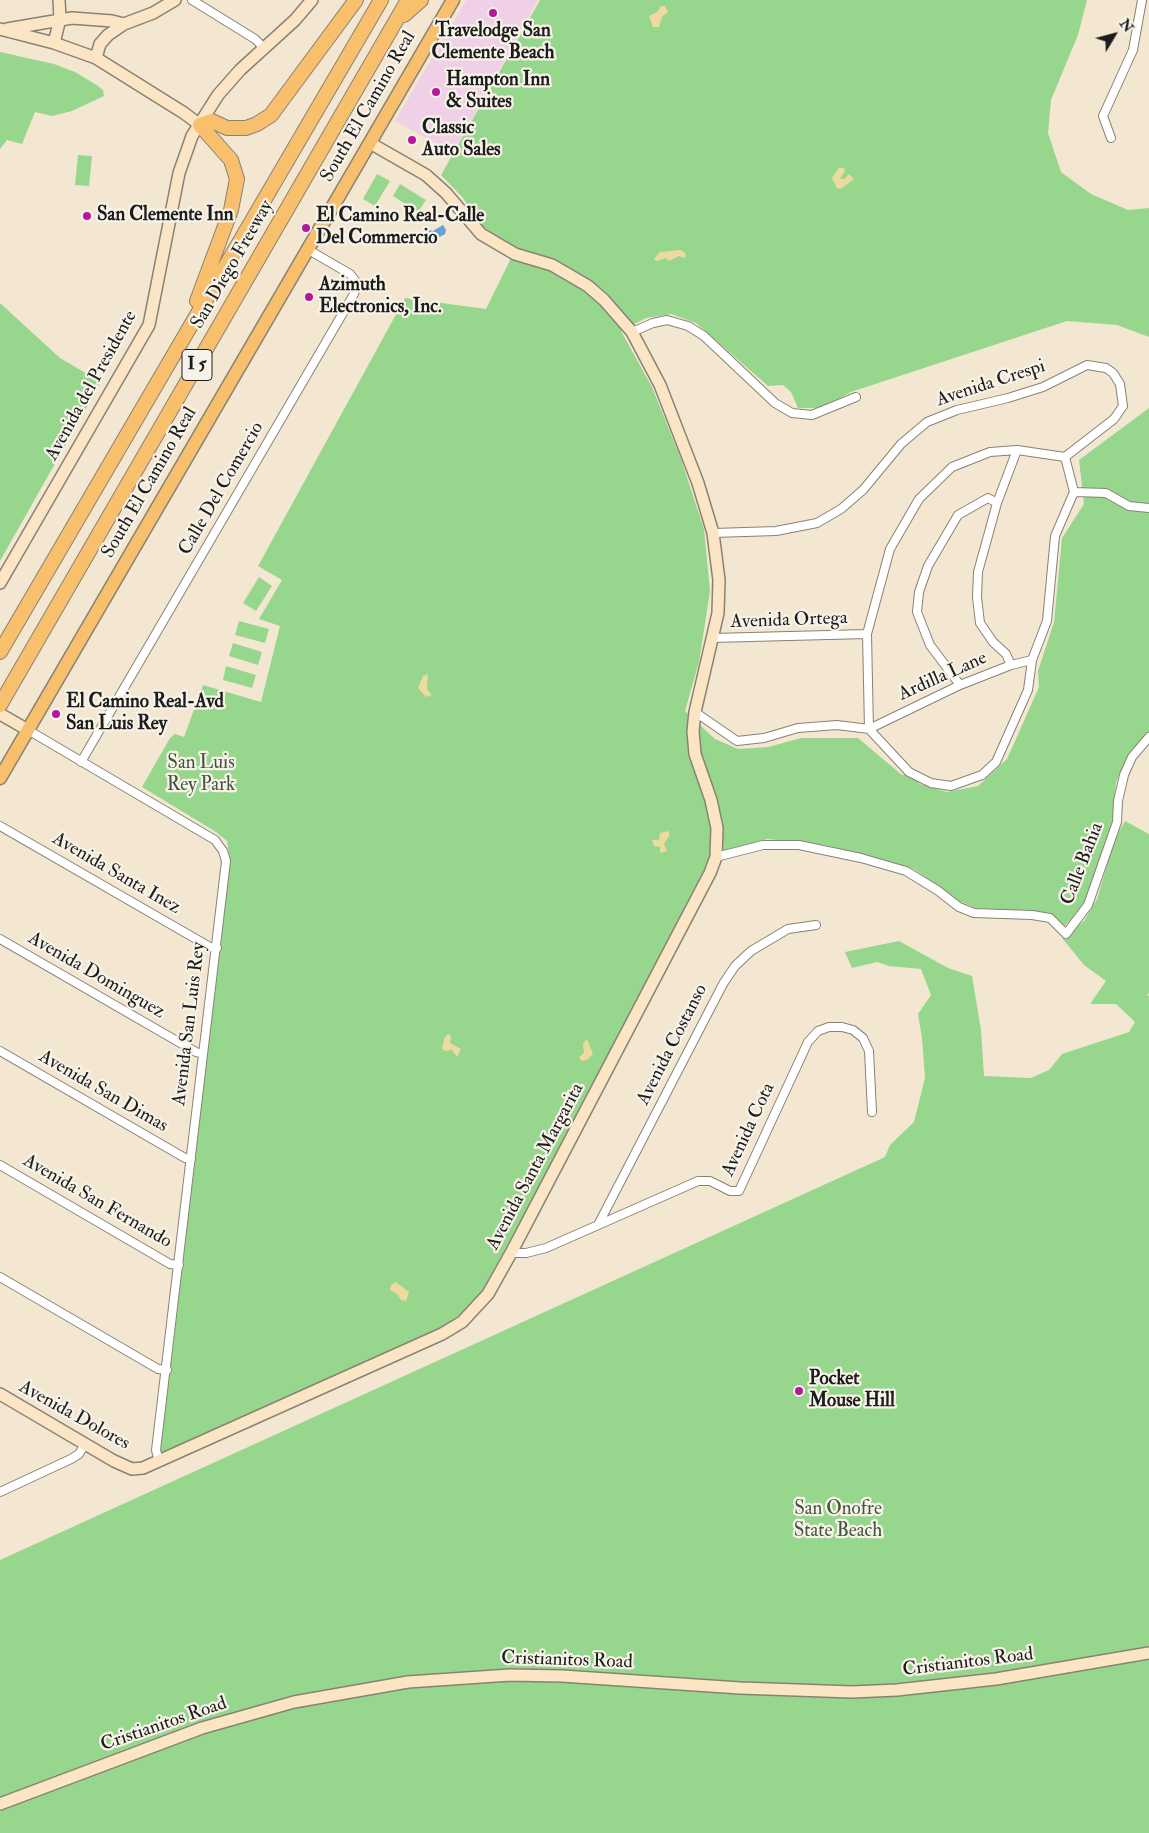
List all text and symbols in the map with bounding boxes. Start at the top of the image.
marker: Travelodge San Clemente Beach [487,7,499,19]
north arrow [1089,10,1139,60]
text: N [1116,16,1137,36]
place label: Travelodge San Clemente Beach [432,21,554,65]
street label: South El Camino Real [316,27,422,187]
place label: Hampton Inn & Suites [446,70,550,114]
marker: Hampton Inn & Suites [430,86,442,98]
place label: Classic Auto Sales [422,118,501,162]
marker: Classic Auto Sales [406,134,418,146]
street label: San Diego Freeway [187,196,279,334]
place label: San Clemente Inn [97,205,233,227]
place label: El Camino Real-Calle Del Commercio [316,206,484,250]
marker: San Clemente Inn [81,210,93,222]
marker: El Camino Real-Calle Del Commercio [300,222,312,234]
place label: Azimuth Electronics, Inc. [319,275,442,319]
marker: Azimuth Electronics, Inc. [303,291,315,303]
street label: Avenida del Presidente [41,307,143,465]
road number: I 5 [182,350,212,380]
street label: Avenida Crespi [934,356,1048,412]
street label: South El Camino Real [97,403,203,563]
street label: Calle Del Comercio [175,418,269,560]
street label: Avenida Ortega [730,608,848,634]
street label: Ardilla Lane [895,647,991,707]
place label: El Camino Real-Avd San Luis Rey [66,692,224,736]
marker: El Camino Real-Avd San Luis Rey [50,708,62,720]
park label: San Luis Rey Park [167,753,235,797]
street label: Calle Bahia [1057,820,1109,908]
street label: Avenida Santa Inez [48,828,184,920]
street label: Avenida Dominguez [24,928,168,1024]
street label: Avenida San Luis Rey [169,941,211,1107]
street label: Avenida Costanso [633,981,713,1109]
street label: Avenida San Dimas [34,1046,172,1138]
street label: Avenida Santa Margarita [482,1080,590,1254]
street label: Avenida Cota [717,1080,781,1180]
street label: Avenida San Fernando [19,1150,175,1254]
place label: Pocket Mouse Hill [809,1369,895,1413]
street label: Avenida Dolores [14,1376,134,1456]
marker: Pocket Mouse Hill [793,1385,805,1397]
park label: San Onofre State Beach [794,1499,882,1543]
street label: Cristianitos Road [901,1644,1035,1682]
street label: Cristianitos Road [501,1647,633,1675]
street label: Cristianitos Road [98,1693,230,1757]

